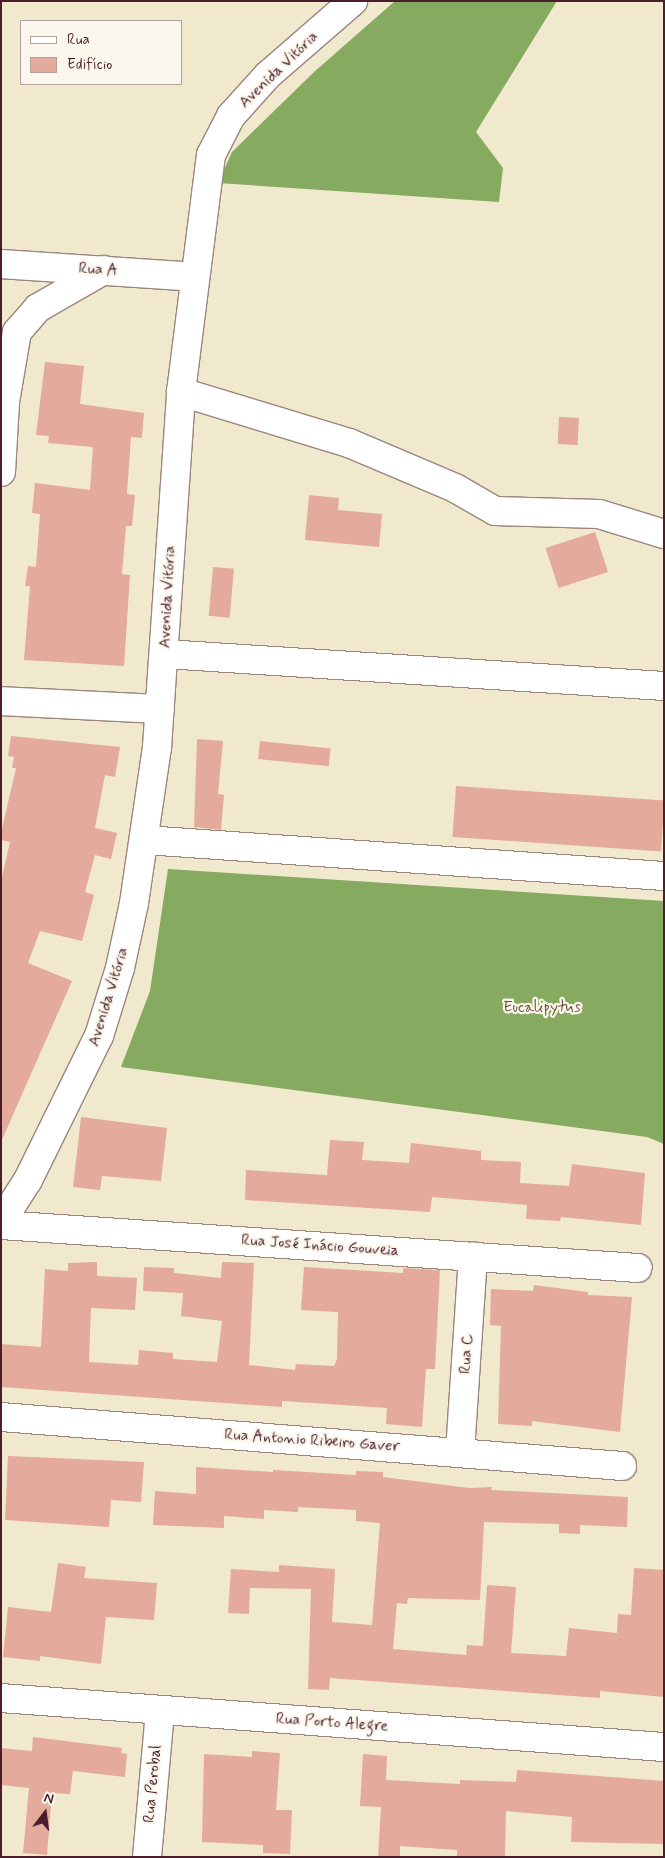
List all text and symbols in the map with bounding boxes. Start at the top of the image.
legend [20,20,182,85]
street label: Avenida Vitória [235,27,323,113]
text: Rua [67,30,90,50]
text: Edifício [67,55,112,75]
street label: Rua A [78,259,118,281]
street label: Avenida Vitória [156,545,180,649]
street label: Avenida Vitória [85,945,133,1049]
park label: Eucalipytus [503,998,581,1018]
street label: Rua José Inácio Gouveia [241,1231,399,1261]
street label: Rua C [456,1333,478,1375]
street label: Rua Antonio Ribeiro Gaver [224,1425,400,1457]
street label: Rua Porto Alegre [276,1710,388,1736]
street label: Rua Perobal [140,1745,166,1823]
north arrow [20,1788,70,1838]
text: N [42,1789,56,1808]

